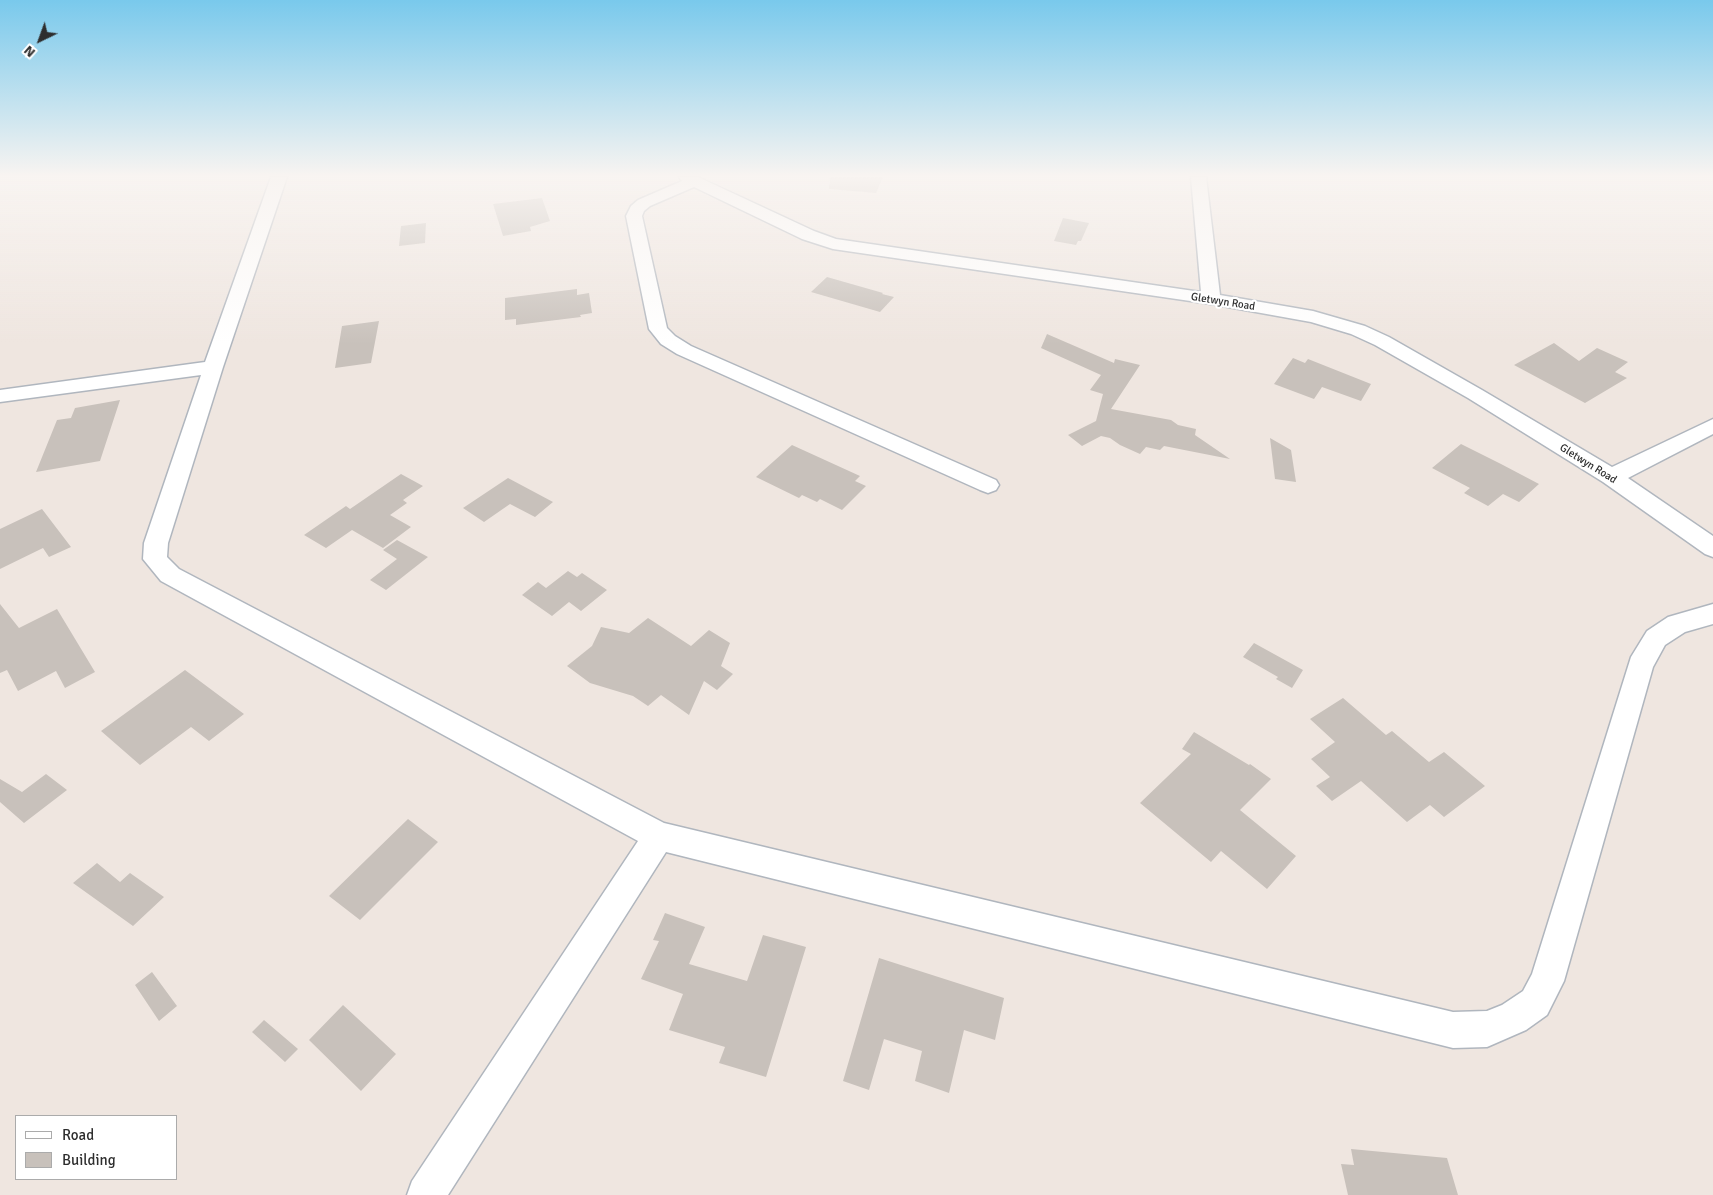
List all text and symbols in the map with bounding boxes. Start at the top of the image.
north arrow [15,15,65,65]
text: N [20,42,39,61]
street label: Gletwyn Road [1190,290,1256,314]
street label: Gletwyn Road [1557,441,1619,487]
legend [15,1115,178,1180]
text: Road [62,1126,94,1144]
text: Building [62,1151,116,1169]

